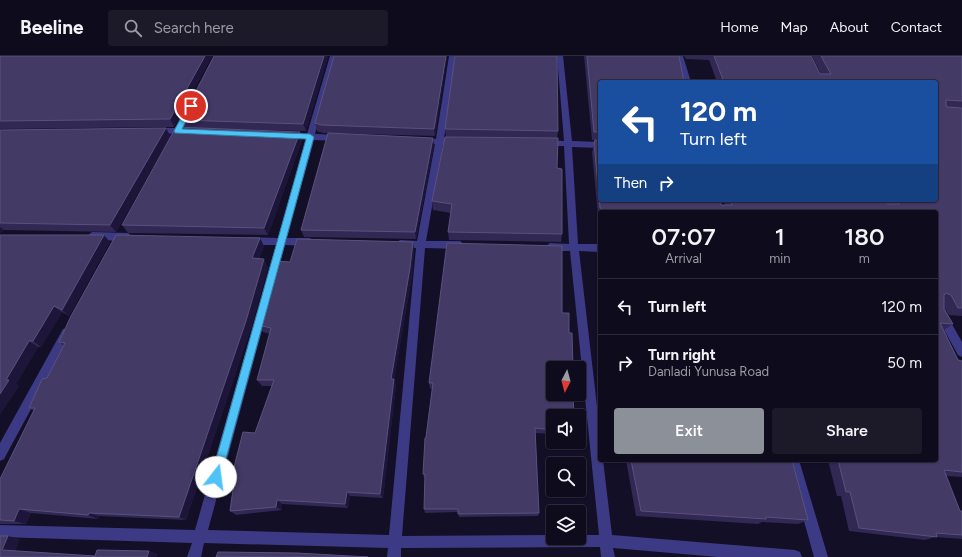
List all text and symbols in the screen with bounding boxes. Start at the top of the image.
search box [108,10,388,46]
text: Beeline [20,16,84,39]
icon: search [122,17,144,39]
text: Search here [154,19,234,37]
text: Home [720,19,759,36]
text: Map [781,19,808,36]
text: About [830,19,869,36]
text: Contact [891,19,942,36]
pin [174,89,208,123]
text: 120 m [680,94,757,128]
icon: arrive [180,95,202,117]
icon: left [614,96,666,148]
text: Turn left [680,128,747,150]
icon: right [655,172,677,194]
text: Then [614,174,647,192]
text: 07:07 [652,222,716,251]
text: 1 [775,222,785,251]
text: 180 [844,222,884,251]
text: Arrival [665,251,702,266]
text: min [769,251,791,266]
text: m [859,251,870,266]
icon: left [614,296,636,318]
text: Turn left [648,298,706,316]
text: 120 m [881,298,922,316]
text: Turn right [648,346,716,364]
icon: right [614,352,636,374]
text: 50 m [887,354,922,372]
north arrow [546,361,586,401]
map controls [546,361,586,545]
text: Danladi Yunusa Road [648,364,769,379]
button: Exit [614,408,764,454]
button: Share [772,408,922,454]
button: sound [546,409,586,449]
position arrow [195,456,237,498]
button: search [546,457,586,497]
button: layers [546,505,586,545]

